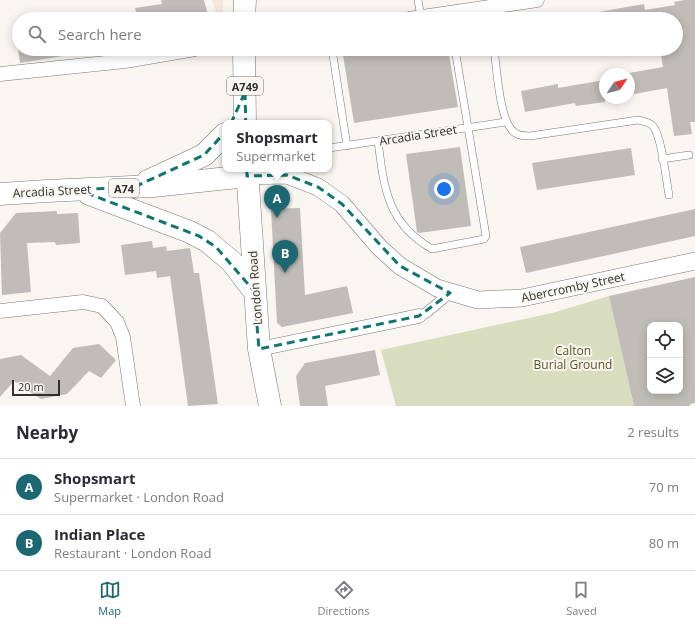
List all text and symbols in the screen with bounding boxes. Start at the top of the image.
search box [12,12,683,56]
icon: search [26,23,48,45]
text: Search here [58,24,142,44]
north arrow [599,68,635,104]
road number: A749 [227,77,263,95]
popup [222,120,332,172]
street label: Arcadia Street [378,120,458,150]
text: Shopsmart [236,127,318,147]
text: Supermarket [236,147,315,165]
road number: A74 [109,179,139,197]
your location [434,179,454,199]
street label: Arcadia Street [12,180,92,202]
pin: A [264,185,290,218]
pin: B [272,240,298,273]
street label: London Road [244,250,266,326]
street label: Abercromby Street [520,268,626,306]
map controls [647,322,683,394]
button: locate [647,322,683,358]
park label: Calton Burial Ground [534,342,612,373]
button: layers [647,358,683,394]
scale bar [12,378,60,397]
text: 20 m [18,379,44,394]
text: Nearby [16,421,78,444]
text: 2 results [627,423,679,441]
text: Shopsmart [54,468,135,488]
text: A [25,478,33,496]
text: 70 m [649,478,679,496]
text: Supermarket · London Road [54,488,224,506]
text: Indian Place [54,524,145,544]
text: B [25,534,33,552]
text: 80 m [649,534,679,552]
text: Restaurant · London Road [54,544,211,562]
tab: Map [98,579,121,618]
tab: Directions [318,579,370,618]
tab: Saved [566,579,597,618]

